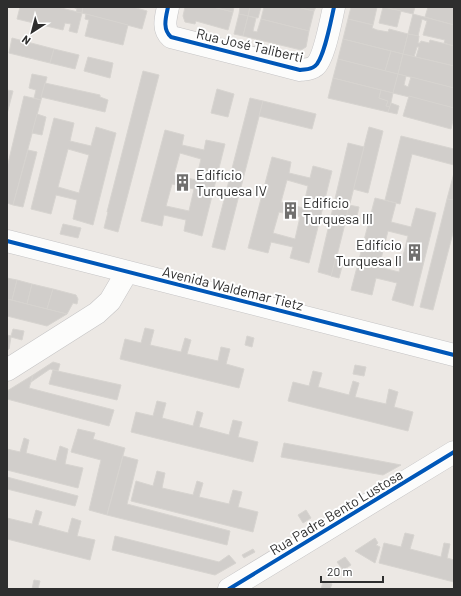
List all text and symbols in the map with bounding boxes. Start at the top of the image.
north arrow [12,12,52,52]
street label: Rua José Taliberti [195,24,305,66]
text: N [19,33,33,48]
place label: Edifício Turquesa IV [196,166,267,199]
building icon: Edifício Turquesa IV [173,172,193,192]
place label: Edifício Turquesa III [303,194,373,227]
building icon: Edifício Turquesa III [280,200,300,220]
place label: Edifício Turquesa II [336,236,402,269]
building icon: Edifício Turquesa II [405,242,425,262]
street label: Avenida Waldemar Tietz [161,262,305,314]
street label: Rua Padre Bento Lustosa [266,466,406,558]
scale bar [321,558,383,584]
text: 20 m [327,564,353,578]

